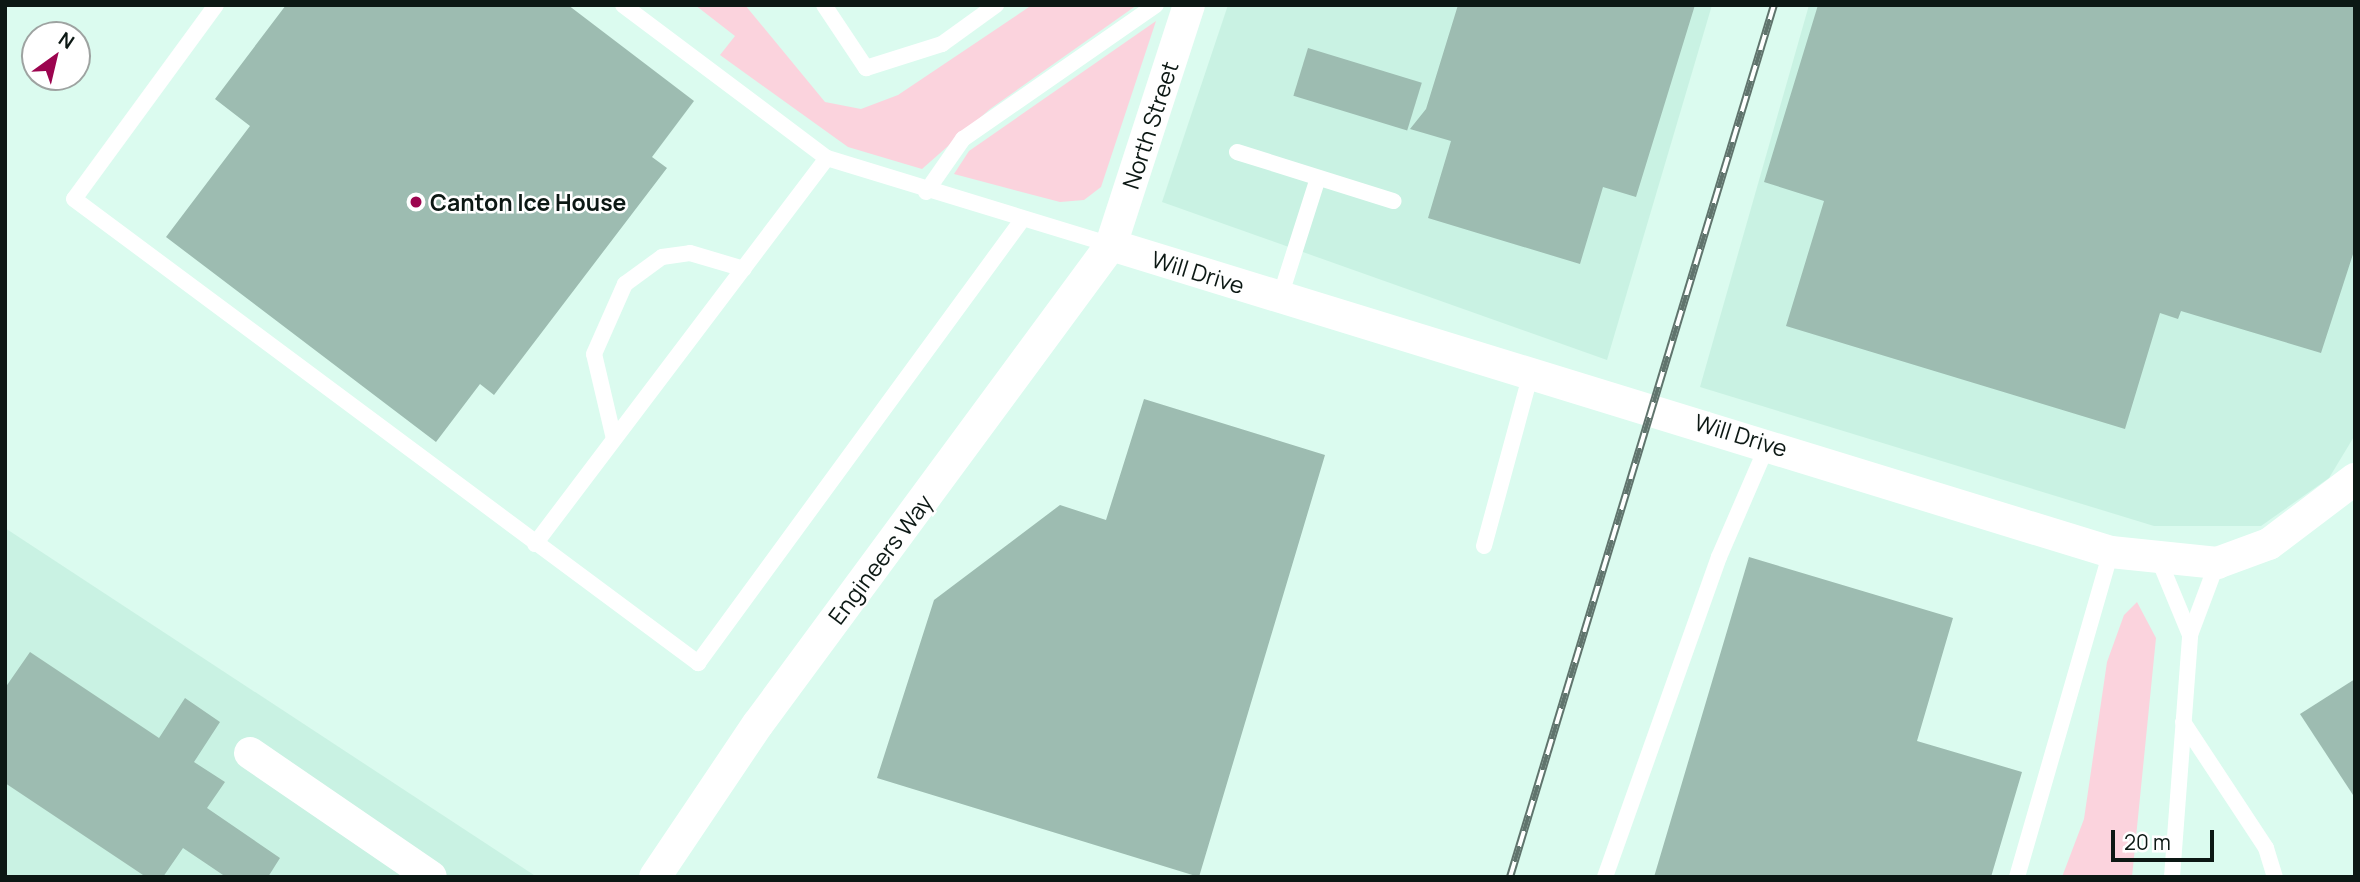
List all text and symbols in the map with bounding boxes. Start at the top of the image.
north arrow [21,21,91,91]
text: N [54,26,80,55]
street label: North Street [1116,58,1184,192]
place label: Canton Ice House [430,188,626,216]
marker: Canton Ice House [408,194,424,210]
street label: Will Drive [1148,245,1248,299]
street label: Will Drive [1691,408,1791,462]
street label: Engineers Way [822,489,938,629]
scale bar [2115,816,2218,860]
text: 20 m [2124,828,2171,856]

